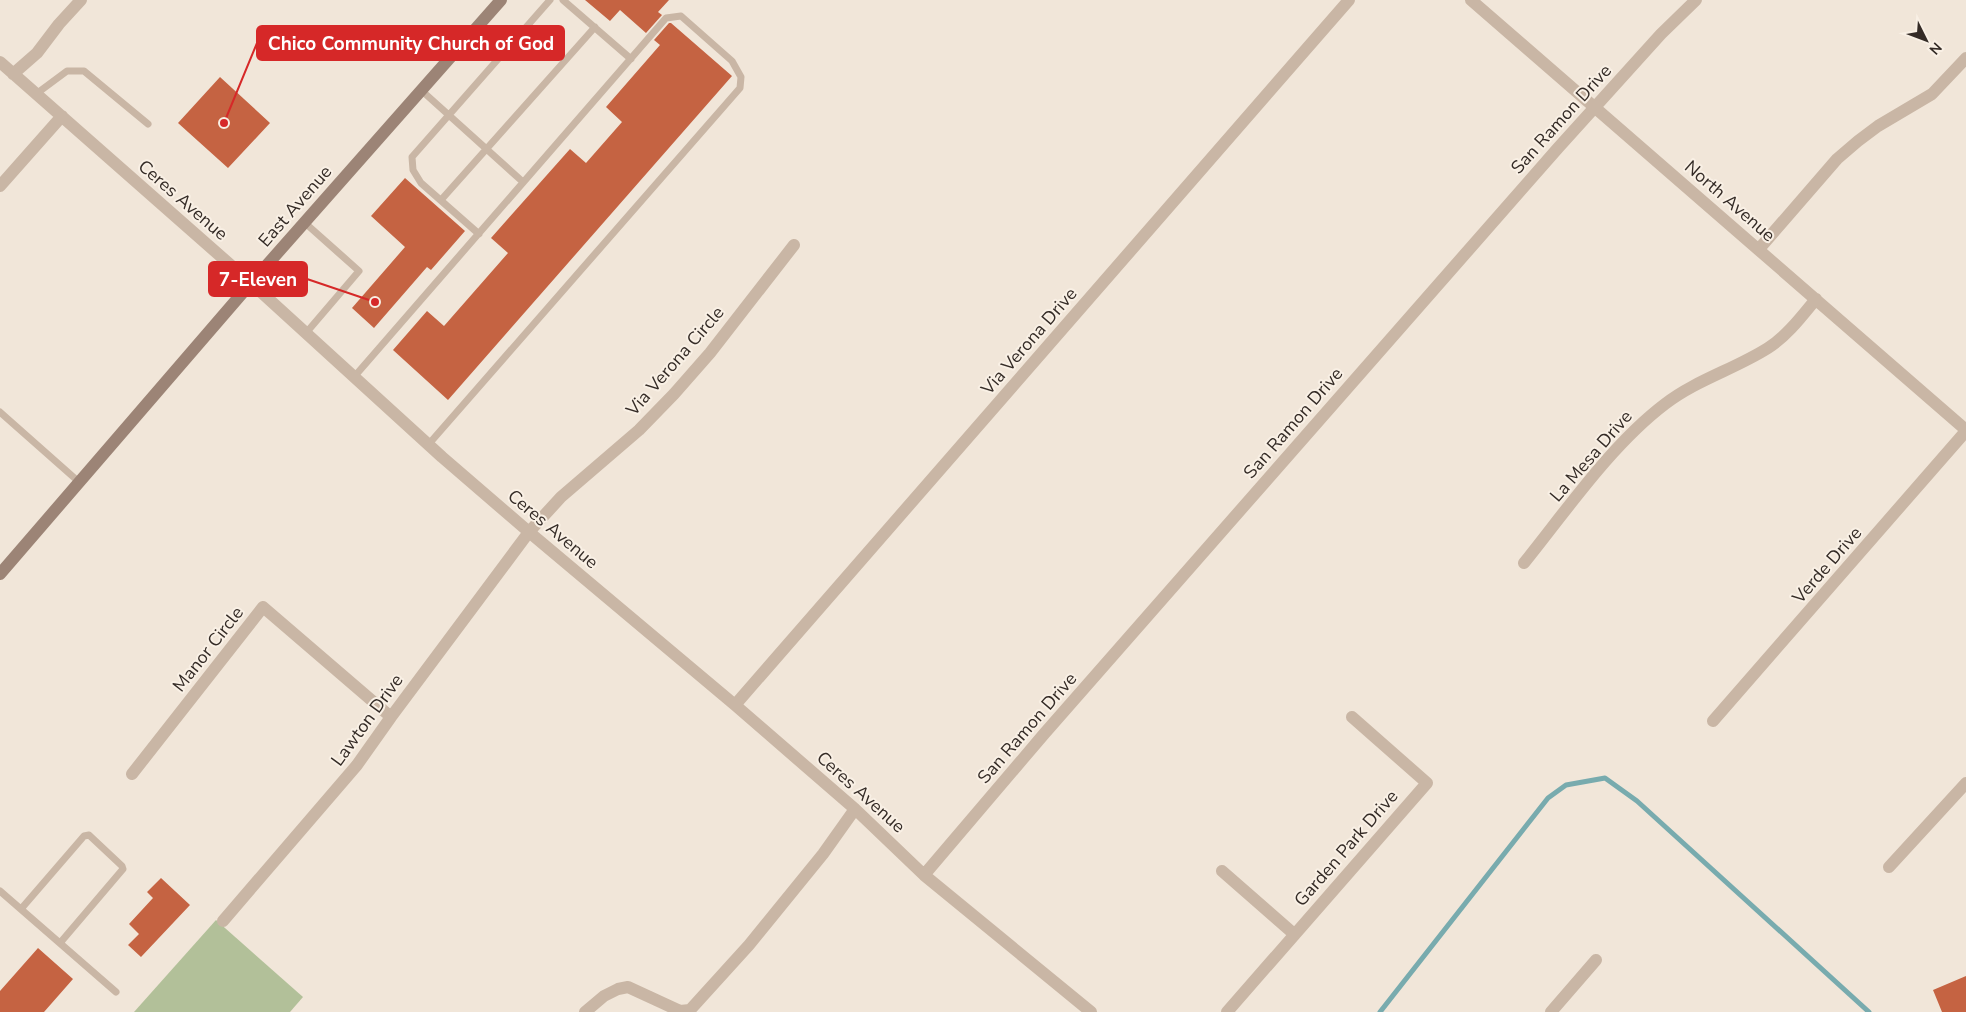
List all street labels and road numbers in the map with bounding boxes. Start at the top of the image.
street label: San Ramon Drive [1505,59,1617,179]
street label: Ceres Avenue [133,154,233,246]
street label: North Avenue [1680,155,1780,247]
street label: East Avenue [253,160,337,252]
street label: Via Verona Drive [975,282,1082,401]
street label: Via Verona Circle [620,301,729,422]
street label: San Ramon Drive [1238,362,1348,484]
street label: La Mesa Drive [1544,405,1638,507]
street label: Ceres Avenue [503,484,603,574]
street label: Verde Drive [1786,521,1867,609]
street label: Manor Circle [167,601,249,697]
street label: San Ramon Drive [972,667,1082,789]
street label: Lawton Drive [325,669,409,771]
street label: Ceres Avenue [812,746,910,838]
street label: Garden Park Drive [1289,785,1403,911]

